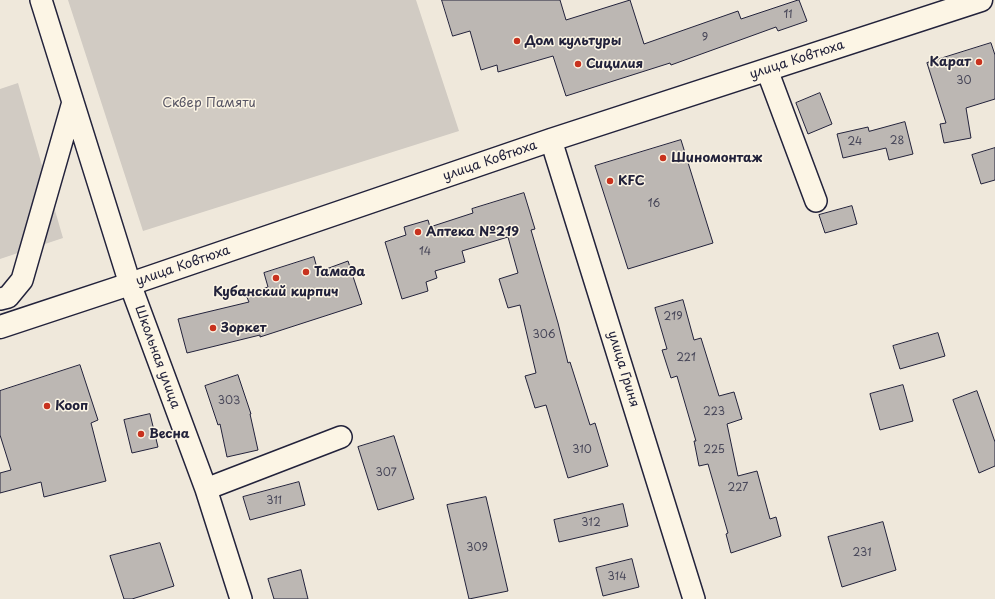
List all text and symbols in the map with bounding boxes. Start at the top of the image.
house number: 11 [783,8,793,22]
house number: 9 [702,31,708,45]
place label: Дом культуры [525,33,621,49]
marker: Дом культуры [512,36,522,46]
street label: улица Ковтюха [748,37,846,83]
place label: Карат [930,54,971,70]
place label: Сицилия [586,56,643,72]
marker: Карат [974,57,984,67]
marker: Сицилия [573,59,583,69]
house number: 30 [956,74,972,88]
park label: Сквер Памяти [162,95,256,111]
house number: 28 [890,134,904,148]
house number: 24 [848,135,862,149]
street label: улица Ковтюха [441,138,539,184]
place label: Шиномонтаж [671,150,762,166]
marker: Шиномонтаж [658,153,668,163]
place label: KFC [618,173,645,189]
marker: KFC [605,176,615,186]
house number: 16 [648,197,660,211]
place label: Аптека №219 [426,224,519,240]
marker: Аптека №219 [413,227,423,237]
street label: улица Ковтюха [134,243,232,289]
house number: 14 [419,245,431,259]
place label: Тамада [314,264,365,280]
marker: Тамада [301,267,311,277]
marker: Кубанский кирпич [271,273,281,283]
place label: Кубанский кирпич [213,284,339,300]
street label: Школьная улица [131,303,183,411]
house number: 219 [663,310,683,324]
place label: Зоркет [221,320,267,336]
marker: Зоркет [208,323,218,333]
house number: 306 [532,328,556,342]
street label: улица Гриня [604,329,642,409]
house number: 221 [676,351,696,365]
house number: 303 [218,394,240,408]
place label: Кооп [55,398,88,414]
marker: Кооп [42,401,52,411]
house number: 223 [703,405,725,419]
place label: Весна [149,426,190,442]
marker: Весна [136,429,146,439]
house number: 310 [572,443,592,457]
house number: 225 [703,443,725,457]
house number: 307 [375,466,397,480]
house number: 227 [728,481,748,495]
house number: 311 [266,494,282,508]
house number: 312 [581,516,601,530]
house number: 309 [466,541,488,555]
house number: 231 [852,546,872,560]
house number: 314 [608,570,626,584]

